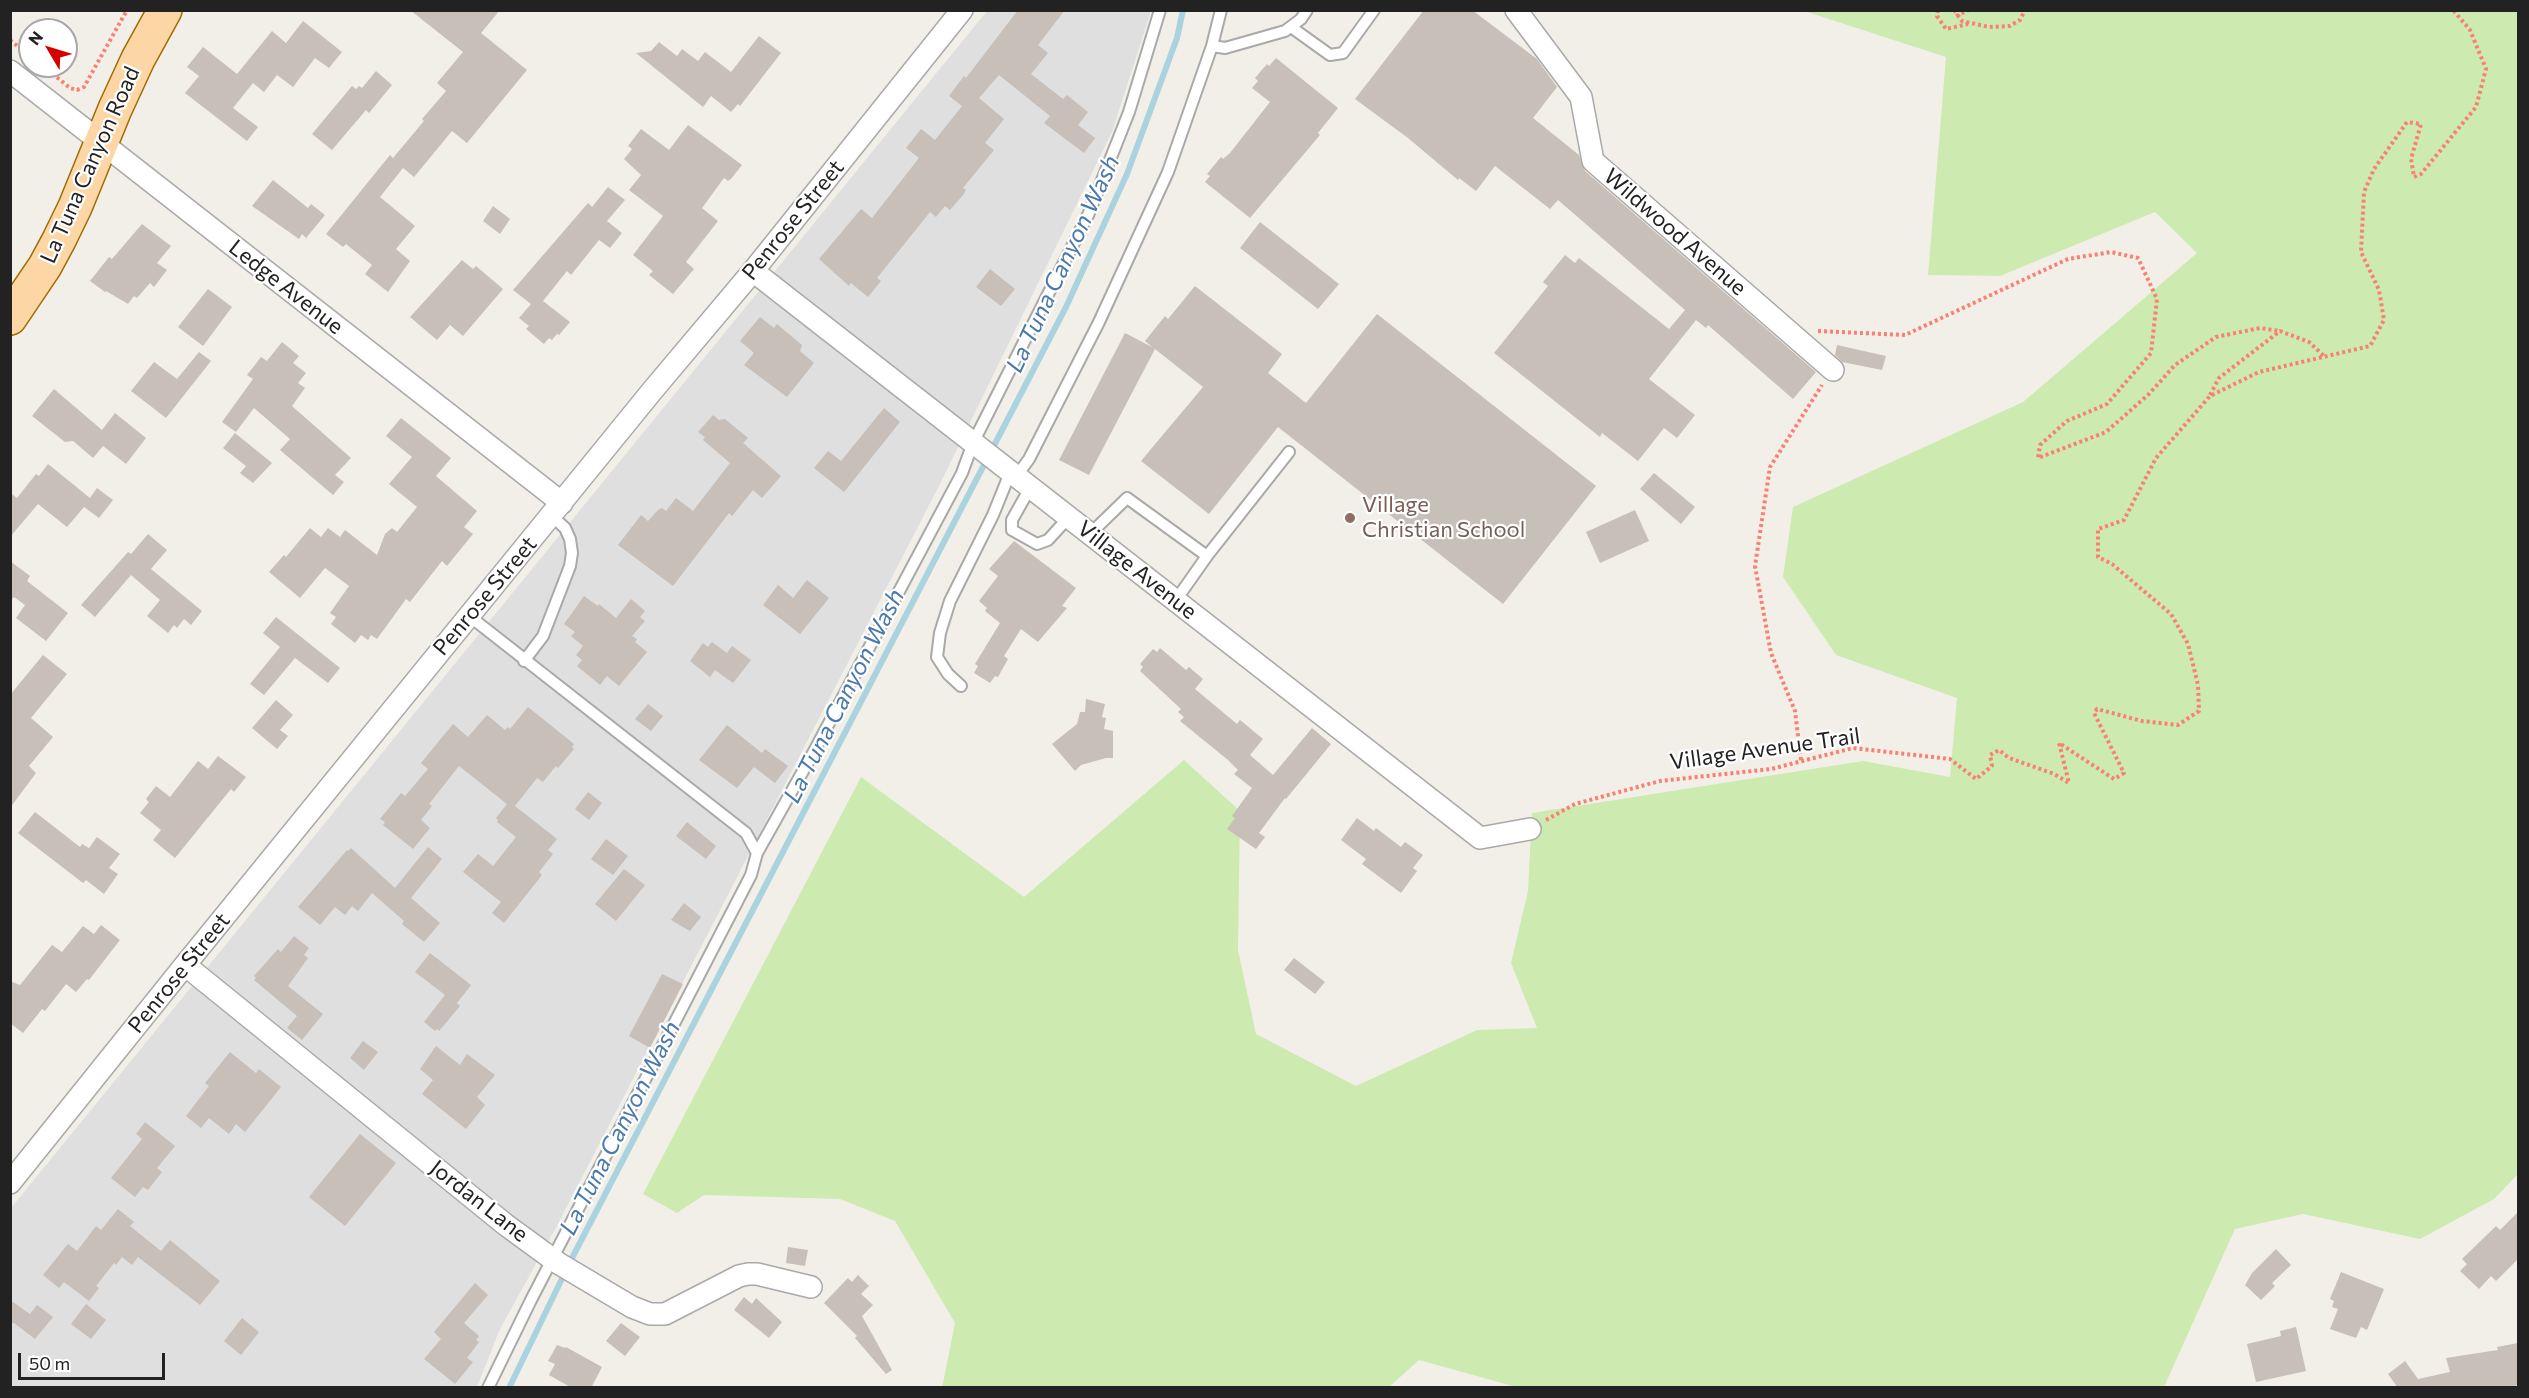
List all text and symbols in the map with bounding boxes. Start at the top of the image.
north arrow [18,18,78,78]
text: N [24,27,46,48]
street label: La Tuna Canyon Road [35,63,145,267]
water label: La Tuna Canyon Wash [1000,151,1126,377]
street label: Penrose Street [736,155,850,285]
street label: Wildwood Avenue [1598,163,1752,301]
street label: Ledge Avenue [224,234,348,340]
place label: Village Christian School [1362,492,1525,544]
marker: Village Christian School [1343,511,1357,525]
street label: Village Avenue [1072,515,1202,625]
street label: Penrose Street [428,531,542,661]
water label: La Tuna Canyon Wash [778,584,910,808]
street label: Village Avenue Trail [1668,723,1862,775]
street label: Penrose Street [122,908,236,1038]
water label: La Tuna Canyon Wash [554,1016,686,1240]
street label: Jordan Lane [425,1154,533,1248]
scale bar [21,1341,168,1379]
text: 50 m [29,1352,70,1374]

